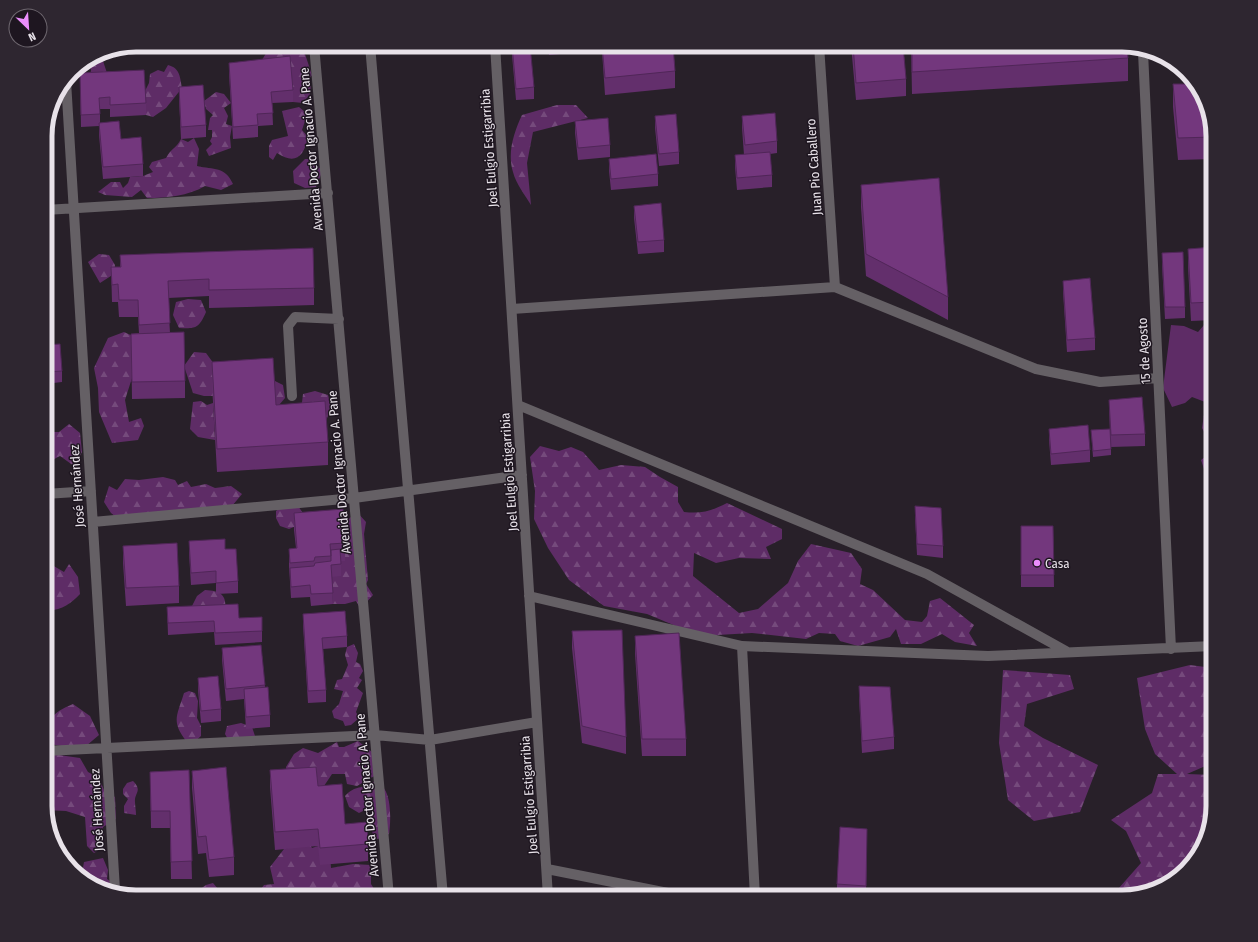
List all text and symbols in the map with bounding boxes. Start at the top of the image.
north arrow [8,8,48,48]
text: N [26,29,38,44]
street label: Avenida Doctor Ignacio A. Pane [296,67,326,231]
street label: Joel Eulgio Estigarribia [477,88,501,208]
street label: Juan Pio Caballero [803,118,825,216]
street label: 15 de Agosto [1135,317,1153,385]
street label: Avenida Doctor Ignacio A. Pane [324,390,354,554]
street label: Joel Eulgio Estigarribia [497,412,521,532]
street label: José Hernández [67,444,87,528]
place label: Casa [1045,556,1070,571]
marker: Casa [1032,558,1042,568]
street label: Avenida Doctor Ignacio A. Pane [352,713,382,877]
street label: Joel Eulgio Estigarribia [517,735,541,855]
street label: José Hernández [87,768,107,852]

